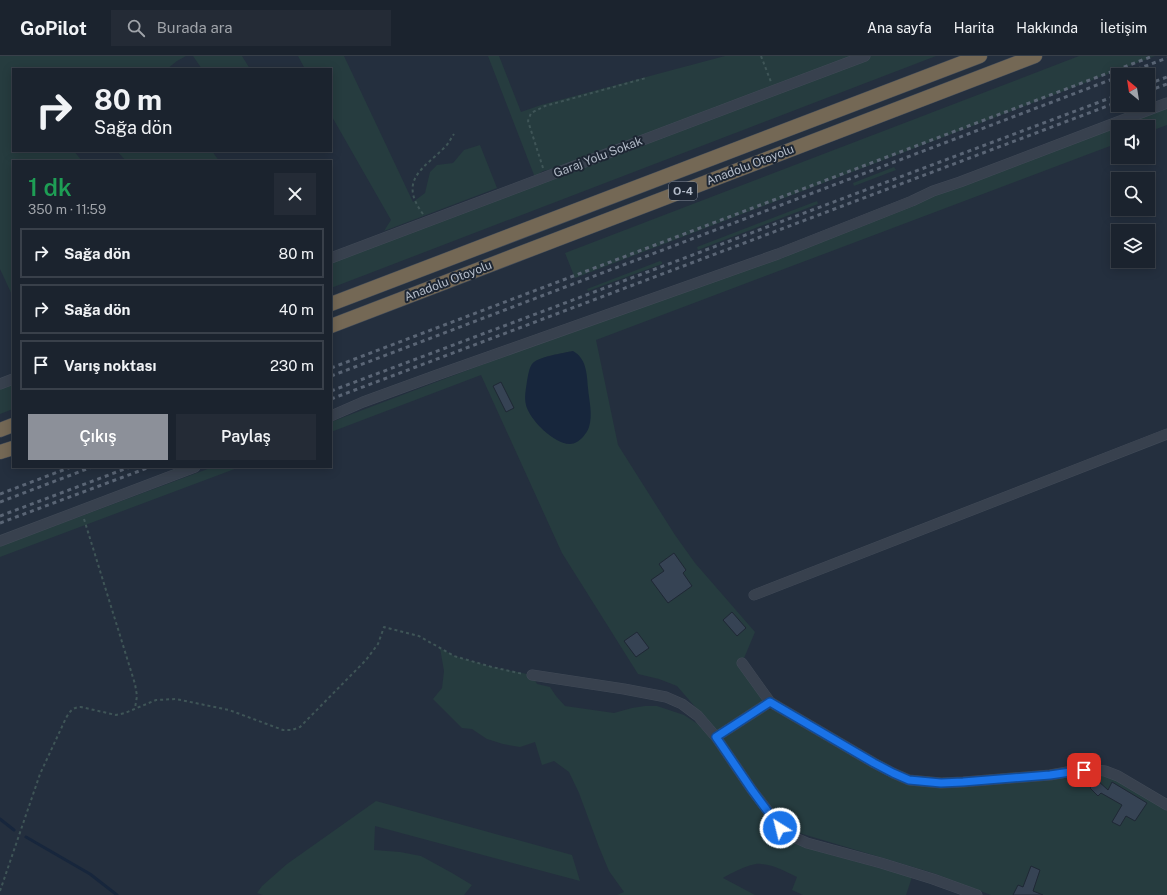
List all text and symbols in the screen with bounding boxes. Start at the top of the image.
search box [111,10,391,46]
text: GoPilot [20,17,87,39]
icon: search [125,17,147,39]
text: Burada ara [157,19,233,36]
text: Ana sayfa [867,20,932,36]
text: Harita [954,20,994,36]
text: Hakkında [1016,20,1078,36]
text: İletişim [1100,20,1147,36]
north arrow [1111,68,1155,112]
map controls [1111,68,1155,268]
text: 80 m [94,83,162,116]
icon: right [28,84,80,136]
text: Sağa dön [94,117,172,138]
button: sound [1111,120,1155,164]
street label: Garaj Yolu Sokak [552,134,645,180]
street label: Anadolu Otoyolu [704,142,796,188]
button: search [1111,172,1155,216]
text: 1 dk [28,173,72,201]
button: close [274,173,316,215]
road number: O-4 [669,182,697,200]
text: 350 m · 11:59 [28,202,106,217]
button: layers [1111,224,1155,268]
icon: right [30,242,52,264]
text: Sağa dön [64,245,130,262]
text: 80 m [279,245,314,262]
street label: Anadolu Otoyolu [402,258,494,304]
icon: right [30,298,52,320]
text: Sağa dön [64,301,130,318]
text: 40 m [279,301,314,318]
icon: arrive [30,354,52,376]
text: Varış noktası [64,357,156,374]
text: 230 m [270,357,314,374]
button: Çıkış [28,414,168,460]
button: Paylaş [176,414,316,460]
pin [1067,753,1101,787]
icon: arrive [1073,759,1095,781]
position arrow [759,807,801,849]

